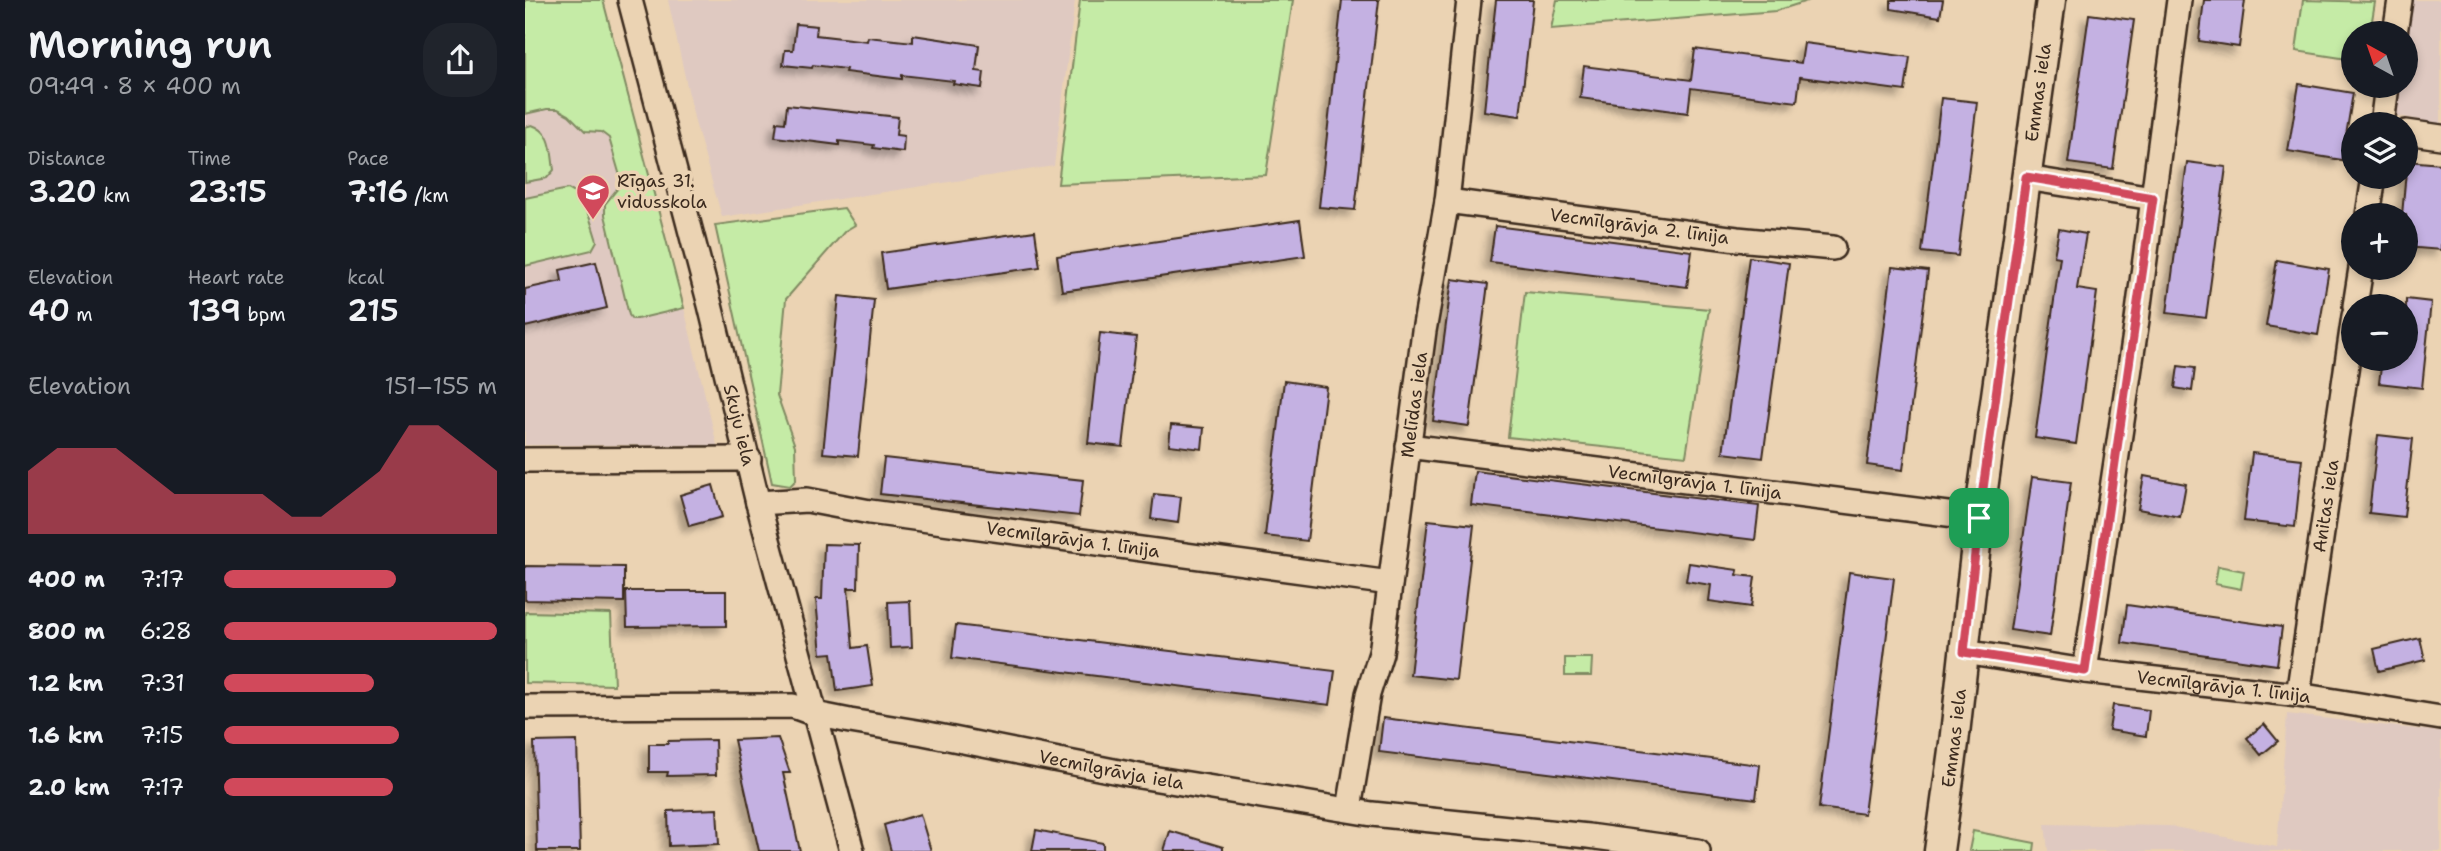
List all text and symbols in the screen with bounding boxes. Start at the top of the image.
text: Morning run [28,19,272,70]
north arrow [2341,21,2419,98]
map controls [2341,21,2418,371]
button: share [423,23,497,97]
street label: Emmas iela [2019,42,2057,143]
text: 09:49 · 8 × 400 m [28,71,241,101]
button: layers [2341,112,2418,189]
text: Distance [28,146,106,171]
text: Time [188,146,231,171]
text: Pace [347,146,389,171]
place label: Rīgas 31. vidusskola [617,169,707,214]
text: 3.20 [28,171,97,212]
text: 23:15 [188,171,267,212]
text: 7:16 [347,171,408,212]
school or university icon: Rīgas 31. vidusskola [574,172,612,221]
text: km [97,183,130,208]
text: /km [408,183,449,208]
street label: Vecmīlgrāvja 2. līnija [1548,203,1730,250]
button: + [2341,203,2418,280]
text: Elevation [28,265,113,290]
text: Heart rate [188,265,284,290]
text: kcal [347,265,384,290]
text: 40 [28,290,70,331]
text: 139 [188,290,241,331]
text: 215 [347,290,399,331]
button: − [2341,294,2418,371]
text: m [70,302,93,327]
text: bpm [241,302,286,327]
street label: Melīdas iela [1395,350,1433,459]
text: Elevation [28,371,131,401]
text: 151–155 m [385,371,497,401]
street label: Skuju iela [718,382,761,468]
street label: Anitas iela [2307,458,2345,554]
street label: Vecmīlgrāvja 1. līnija [1606,459,1783,505]
pin [1949,488,2009,548]
icon: arrive [1960,499,1998,537]
street label: Vecmīlgrāvja 1. līnija [984,516,1161,563]
text: 400 m [28,564,105,594]
text: 7:17 [140,564,184,594]
text: 800 m [28,616,105,646]
text: 6:28 [140,616,192,646]
street label: Vecmīlgrāvja 1. līnija [2135,665,2313,709]
text: 1.2 km [28,668,104,698]
text: 7:31 [140,668,185,698]
street label: Emmas iela [1936,687,1972,789]
text: 1.6 km [28,720,103,750]
text: 7:15 [140,720,183,750]
street label: Vecmīlgrāvja iela [1037,744,1186,795]
text: 2.0 km [28,772,110,802]
text: 7:17 [140,772,184,802]

